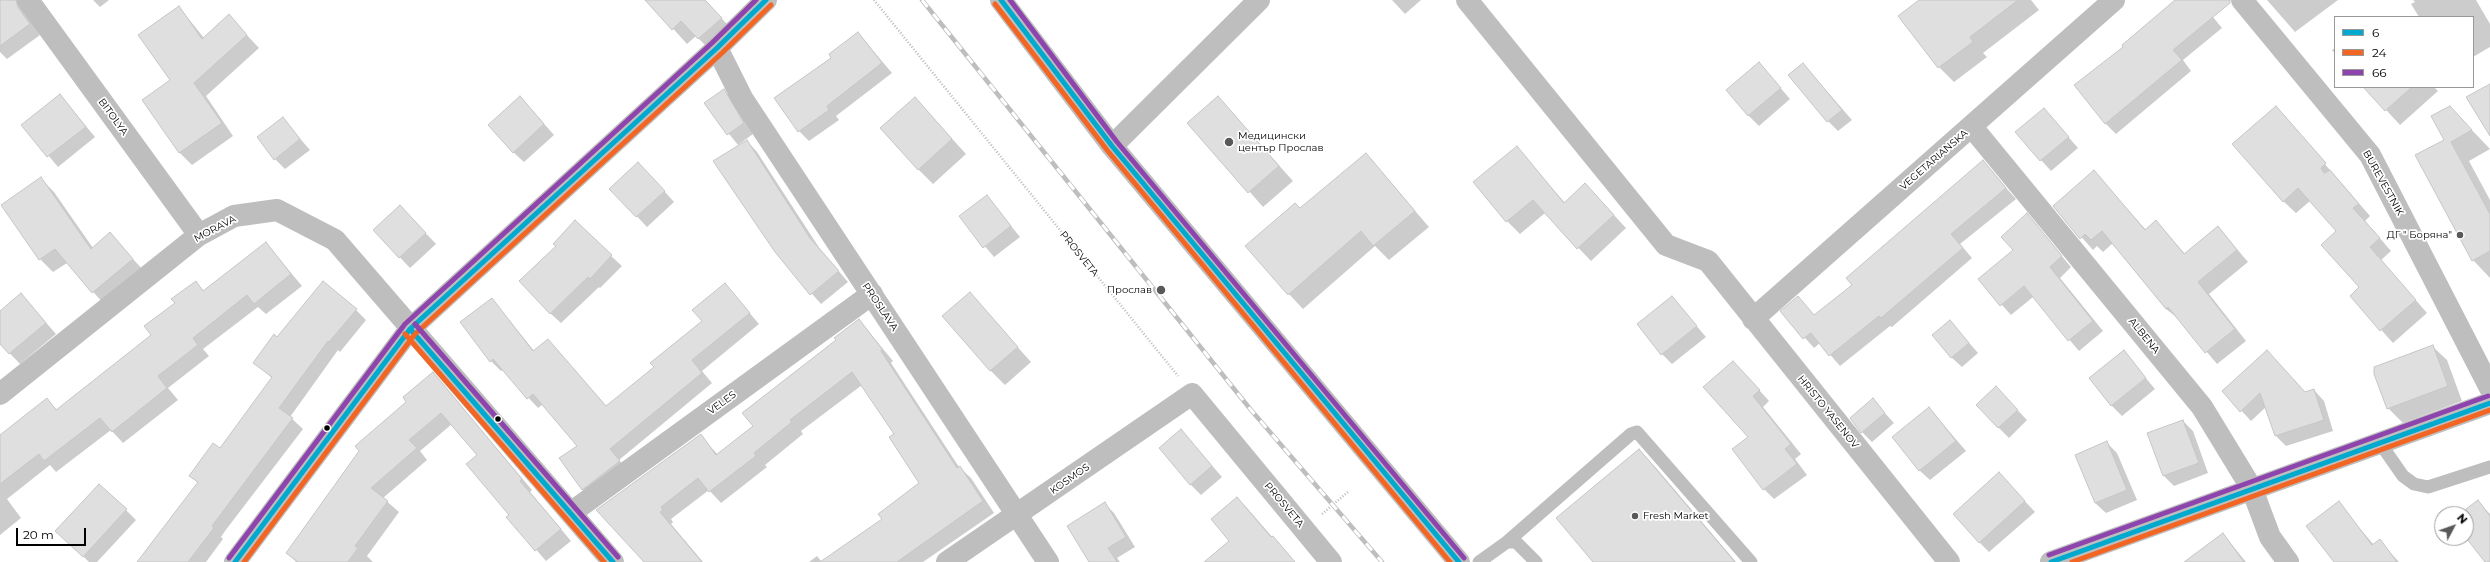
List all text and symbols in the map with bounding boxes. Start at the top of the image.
legend [2334,16,2474,88]
text: 6 [2372,25,2379,40]
text: 24 [2372,45,2386,60]
text: 66 [2372,65,2387,80]
street label: BITOLYA [96,96,130,138]
street label: VEGETARIANSKA [1898,127,1970,193]
place label: Медицински център Прослав [1238,130,1323,154]
marker: Медицински център Прослав [1223,136,1235,148]
street label: BUREVESTNIK [2360,148,2406,218]
street label: MORAVA [192,213,238,245]
street label: PROSVETA [1057,229,1101,279]
place label: ДГ " Боряна" [2387,229,2452,241]
marker: ДГ " Боряна" [2455,230,2465,240]
street label: PROSLAVA [860,281,900,333]
place label: Прослав [1107,284,1152,296]
marker: Прослав [1155,284,1167,296]
street label: ALBENA [2126,316,2162,356]
street label: HRISTO YASENOV [1795,373,1861,451]
street label: VELES [705,389,739,417]
unlabelled marker [493,414,503,424]
unlabelled marker [322,423,332,433]
street label: KOSMOS [1048,461,1092,497]
street label: PROSVETA [1262,480,1306,530]
north arrow [2434,506,2474,546]
place label: Fresh Market [1643,510,1709,522]
marker: Fresh Market [1630,511,1640,521]
text: N [2454,511,2470,527]
scale bar [18,520,88,546]
text: 20 m [23,527,54,542]

